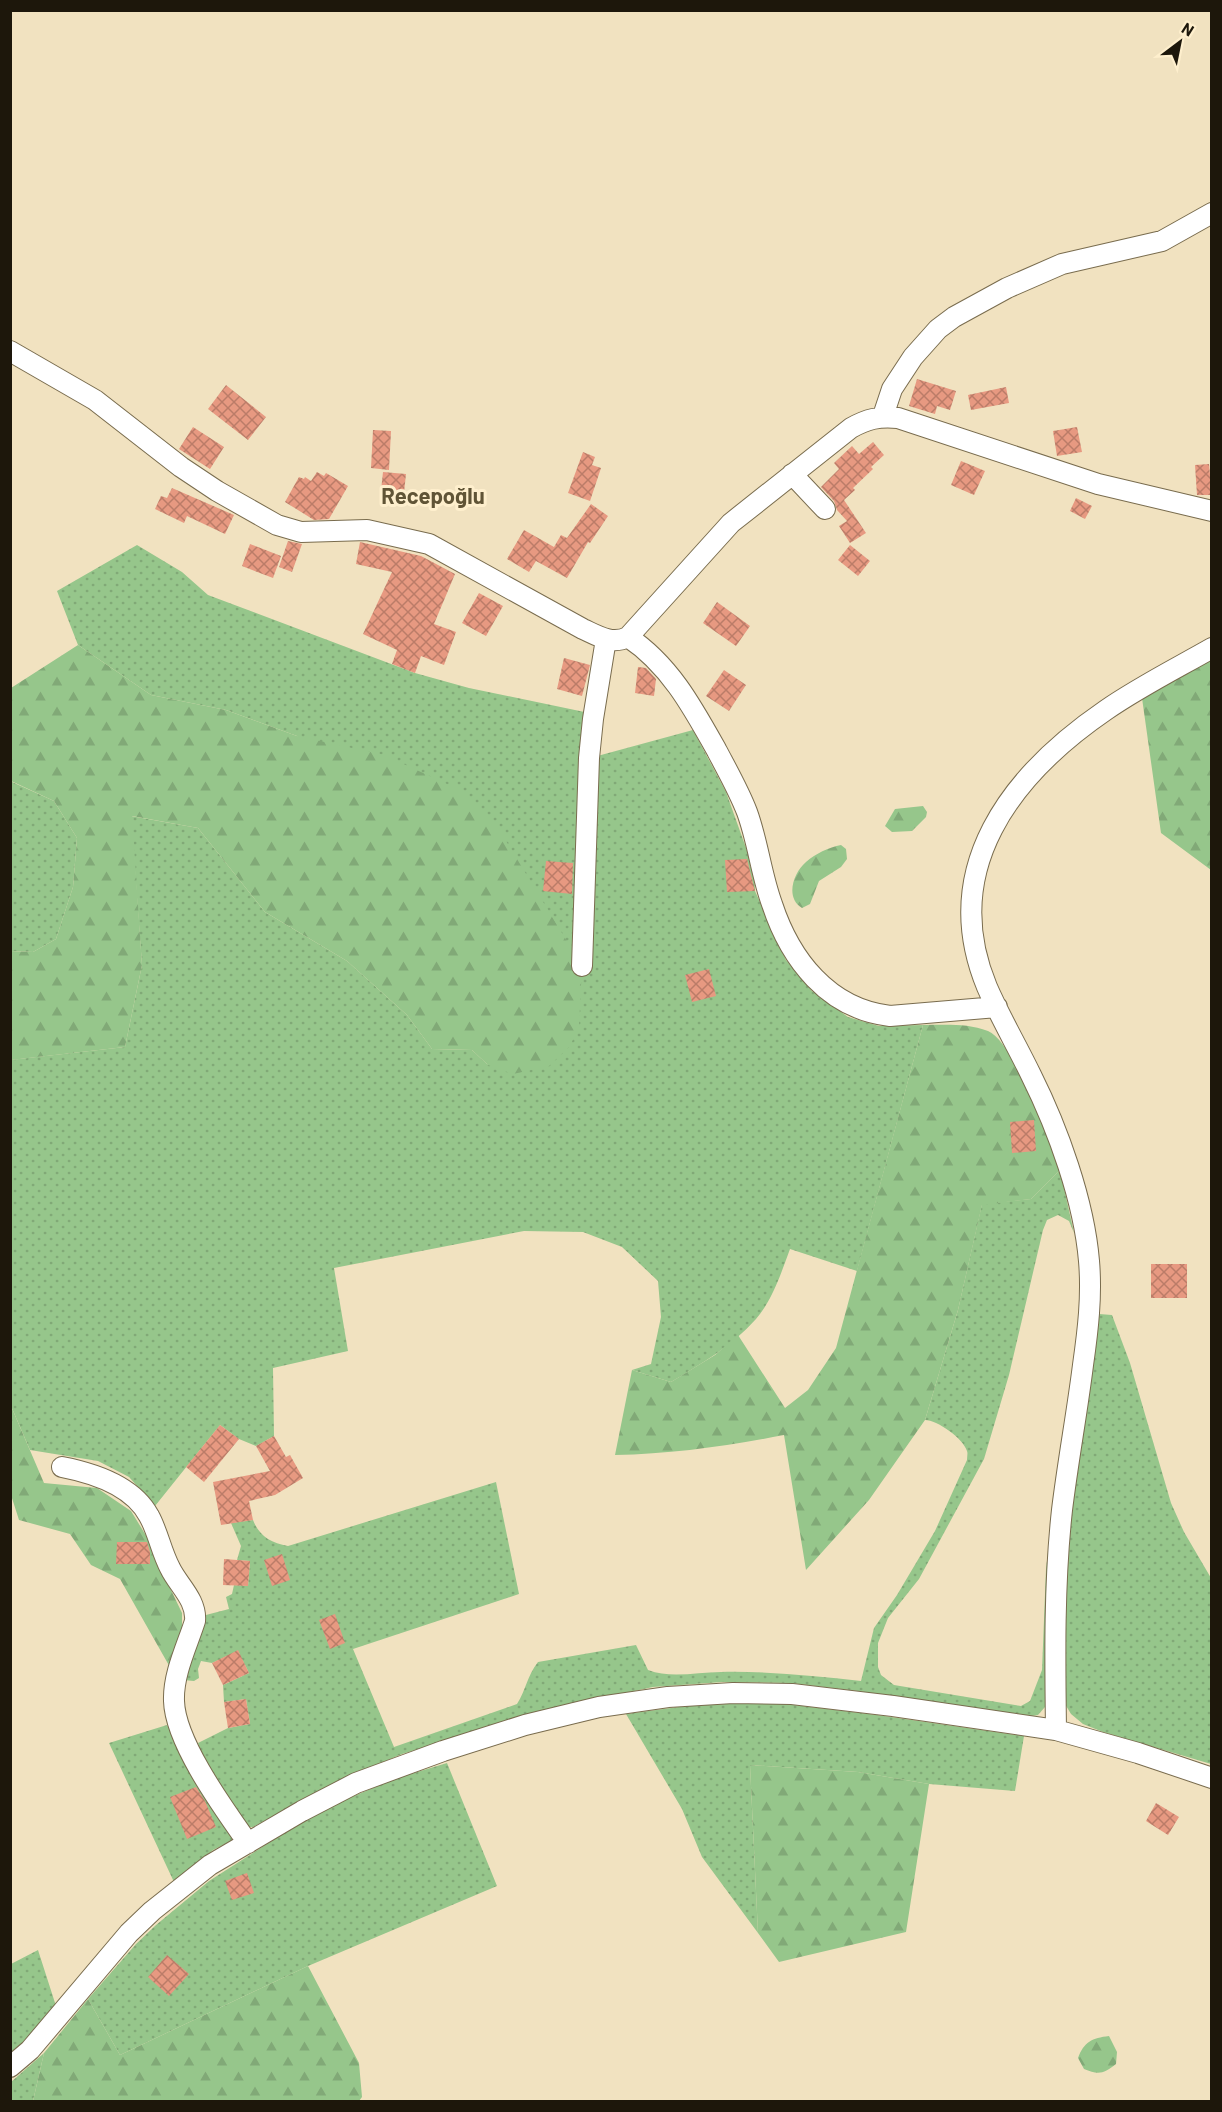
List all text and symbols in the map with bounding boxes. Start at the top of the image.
north arrow [1150,12,1210,72]
text: N [1179,18,1198,40]
district label: Recepoğlu [381,482,485,508]

